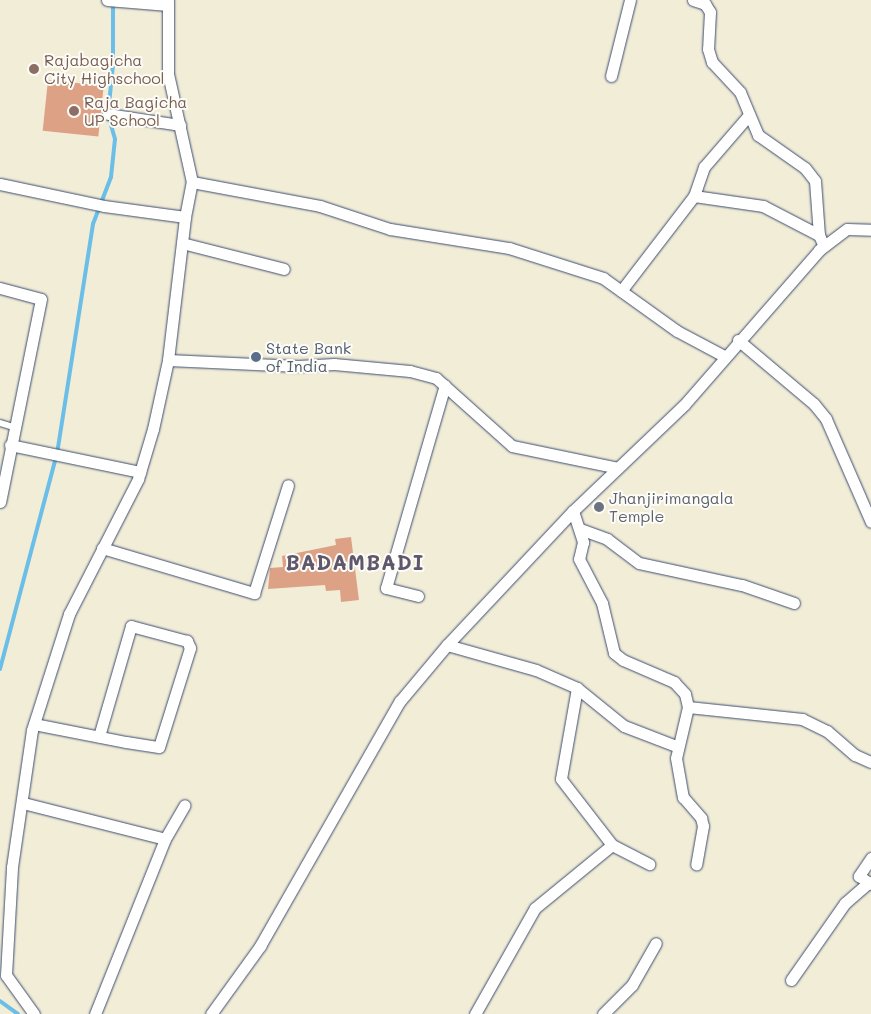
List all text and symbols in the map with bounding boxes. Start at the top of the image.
place label: Rajabagicha City Highschool [44,50,165,88]
marker: Rajabagicha City Highschool [28,63,40,75]
place label: Raja Bagicha UP School [84,92,187,130]
marker: Raja Bagicha UP School [68,105,80,117]
place label: State Bank of India [266,338,351,376]
marker: State Bank of India [250,351,262,363]
place label: Jhanjirimangala Temple [609,488,734,526]
marker: Jhanjirimangala Temple [593,501,605,513]
district label: BADAMBADI [284,549,426,575]

